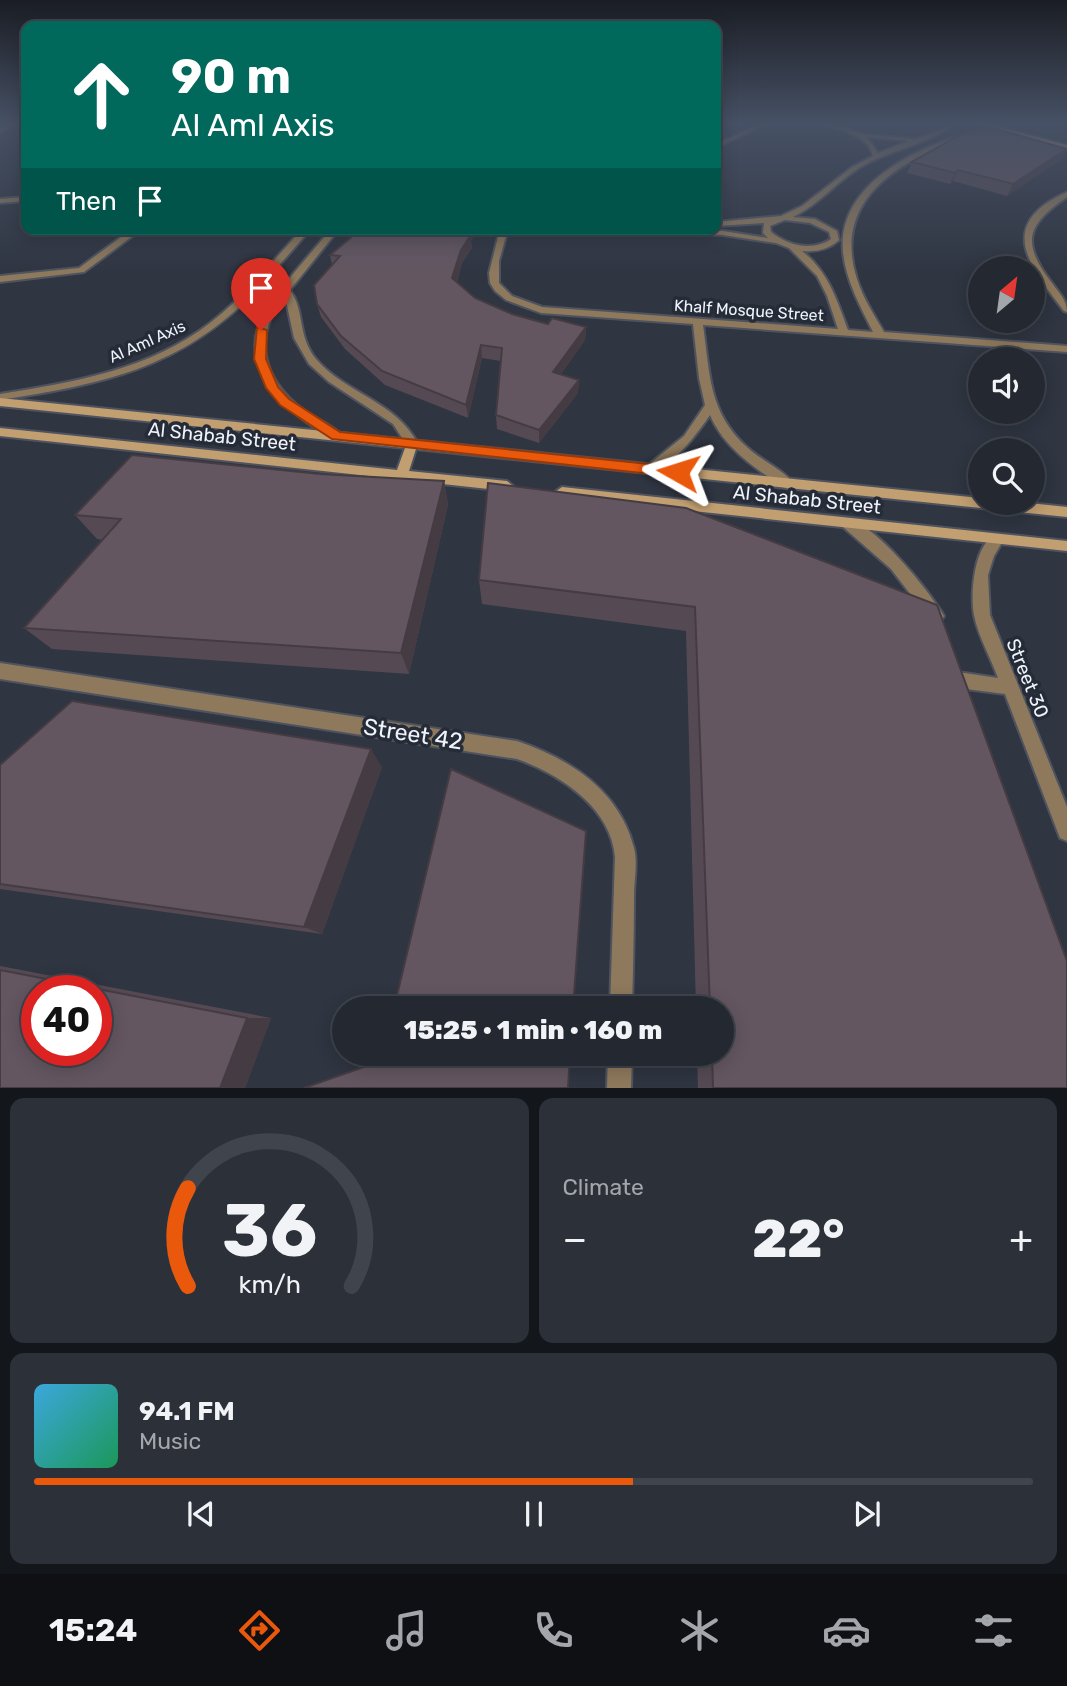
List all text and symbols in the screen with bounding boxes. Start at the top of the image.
text: 90 m [171,47,291,105]
icon: ahead [56,49,147,140]
text: Al Aml Axis [171,106,335,144]
icon: arrive [131,182,169,220]
text: Then [56,186,117,217]
north arrow [968,256,1045,332]
map controls [968,256,1045,515]
pin [231,258,291,330]
icon: arrive [242,269,280,307]
street label: Khalf Mosque Street [673,296,825,325]
street label: Al Aml Axis [106,316,188,367]
button: sound [968,347,1045,424]
street label: Al Shabab Street [147,417,298,456]
position arrow [641,435,715,509]
button: search [968,438,1045,515]
street label: Al Shabab Street [732,480,883,519]
street label: Street 30 [1001,635,1054,721]
street label: Street 42 [361,712,465,756]
speed limit sign: 40 [21,975,112,1066]
text: 15:25 · 1 min · 160 m [404,1015,662,1046]
text: Climate [563,1173,644,1201]
text: 36 [222,1189,317,1275]
text: 22° [752,1208,844,1270]
text: − [563,1216,587,1262]
text: + [1009,1216,1033,1262]
text: km/h [238,1270,300,1299]
text: 94.1 FM [139,1396,235,1427]
text: Music [139,1427,201,1455]
icon: previous [182,1495,220,1533]
icon: pause [515,1495,553,1533]
icon: next [848,1495,886,1533]
icon: directions [235,1606,284,1655]
icon: music [382,1606,431,1655]
icon: phone [529,1606,578,1655]
icon: climate [675,1606,724,1655]
icon: car [822,1606,871,1655]
icon: filters [969,1606,1018,1655]
text: 15:24 [49,1611,137,1649]

